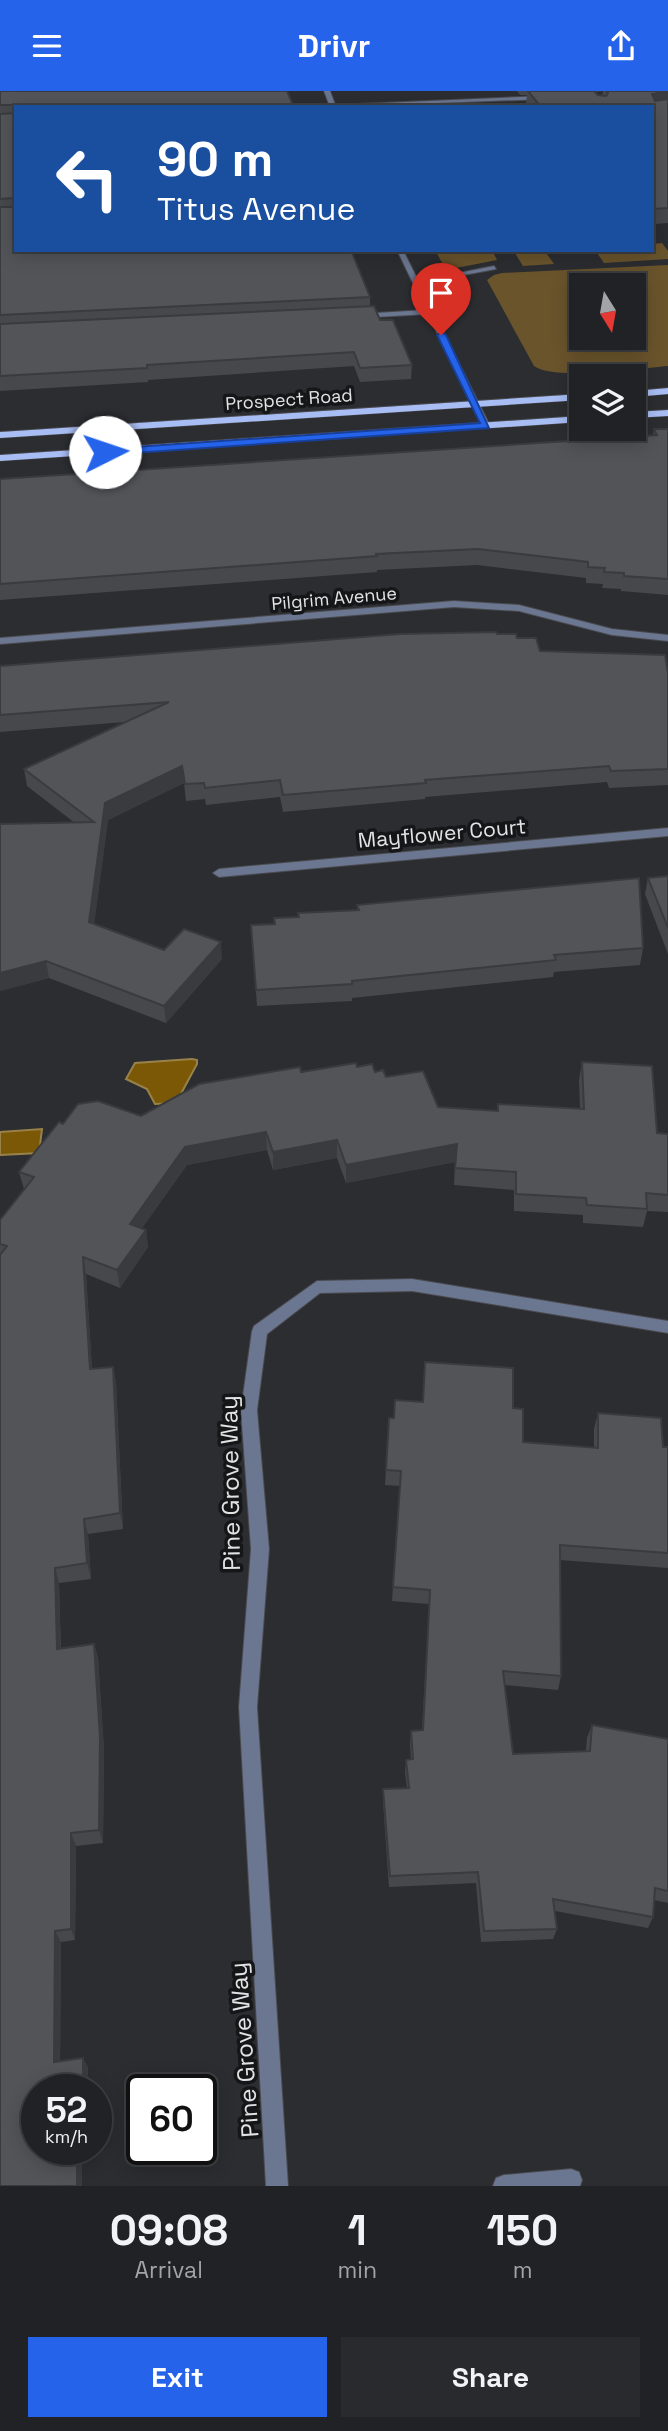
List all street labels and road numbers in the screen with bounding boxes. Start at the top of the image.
street label: Prospect Road [225,383,353,415]
street label: Pilgrim Avenue [270,581,398,615]
street label: Mayflower Court [357,812,527,854]
street label: Pine Grove Way [213,1395,247,1571]
street label: Pine Grove Way [222,1961,266,2139]

